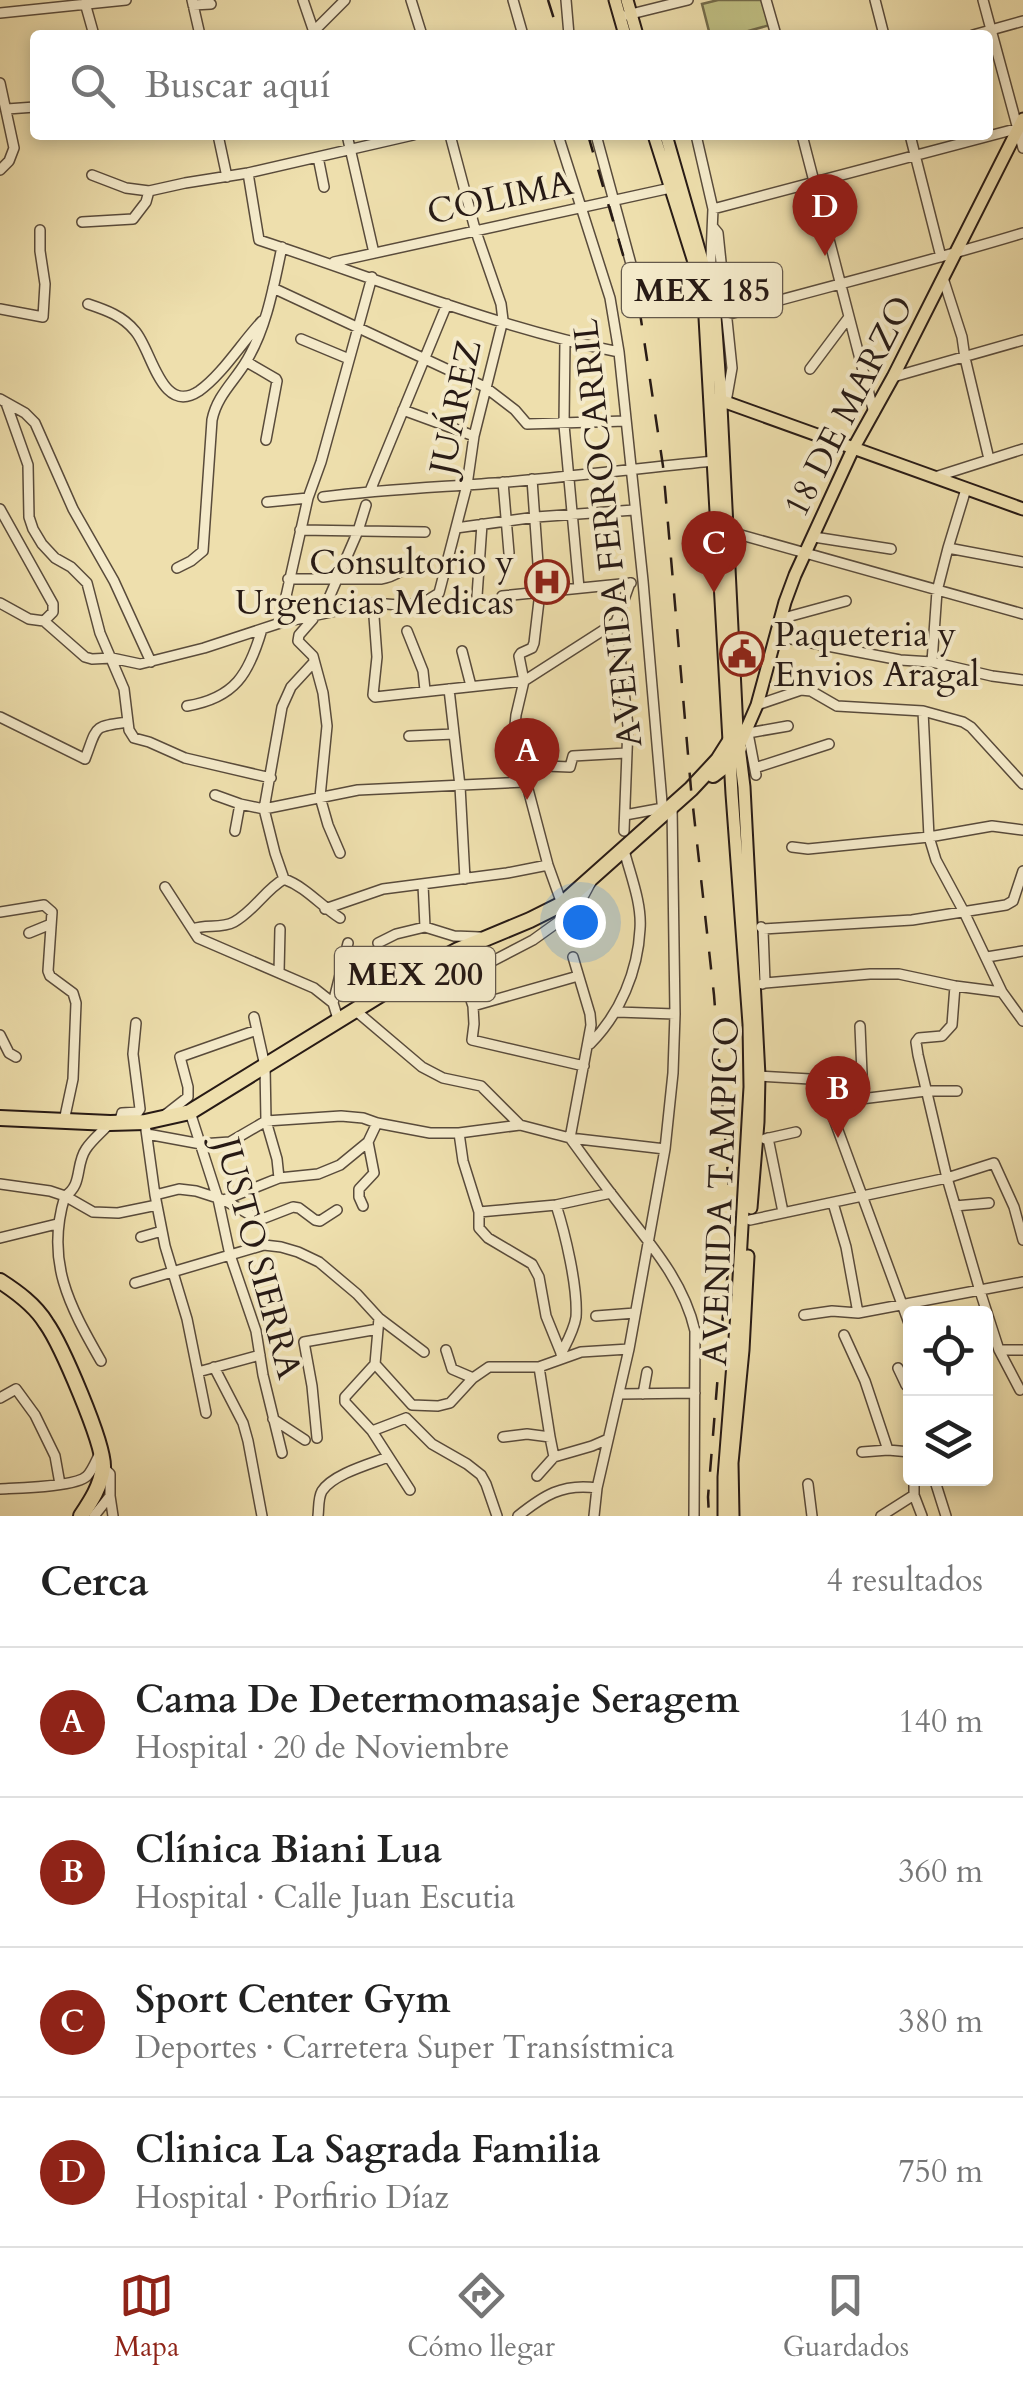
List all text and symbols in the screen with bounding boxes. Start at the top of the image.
search box [30,30,993,140]
icon: search [65,58,120,113]
text: Buscar aquí [145,59,331,111]
street label: COLIMA [423,159,578,237]
pin: D [792,174,858,256]
road number: MEX 185 [622,263,782,317]
street label: 18 DE MARZO [773,288,925,525]
street label: AVENIDA FERROCARRIL [562,316,654,749]
street label: JUÁREZ [417,336,494,484]
pin: C [682,510,746,593]
place label: Consultorio y Urgencias Medicas [235,539,514,627]
hospital icon: Consultorio y Urgencias Medicas [524,559,570,605]
place label: Paqueteria y Envios Aragal [774,611,980,699]
public building icon: Paqueteria y Envios Aragal [719,631,765,677]
pin: A [494,718,560,800]
your location [555,897,606,948]
road number: MEX 200 [335,947,495,1001]
street label: AVENIDA TAMPICO [691,1015,751,1367]
pin: B [806,1056,870,1138]
street label: JUSTO SIERRA [201,1128,313,1384]
map controls [903,1306,993,1486]
button: locate [903,1306,993,1396]
button: layers [903,1396,993,1486]
text: Cerca [40,1553,149,1610]
text: 4 resultados [826,1559,983,1603]
text: Cama De Determomasaje Seragem [135,1674,739,1726]
text: A [60,1700,85,1744]
text: 140 m [898,1700,983,1744]
text: Hospital · 20 de Noviembre [135,1726,509,1770]
text: Clínica Biani Lua [135,1824,442,1876]
text: B [61,1850,84,1894]
text: 360 m [898,1850,983,1894]
text: Hospital · Calle Juan Escutia [135,1876,515,1920]
text: Sport Center Gym [135,1974,451,2026]
text: C [60,2000,85,2044]
text: 380 m [898,2000,983,2044]
text: Deportes · Carretera Super Transístmica [135,2026,675,2070]
text: Clinica La Sagrada Familia [135,2124,601,2176]
text: D [59,2150,86,2194]
text: 750 m [898,2150,983,2194]
text: Hospital · Porfirio Díaz [135,2176,449,2220]
tab: Mapa [114,2268,179,2366]
tab: Cómo llegar [407,2268,555,2366]
tab: Guardados [783,2268,909,2366]

